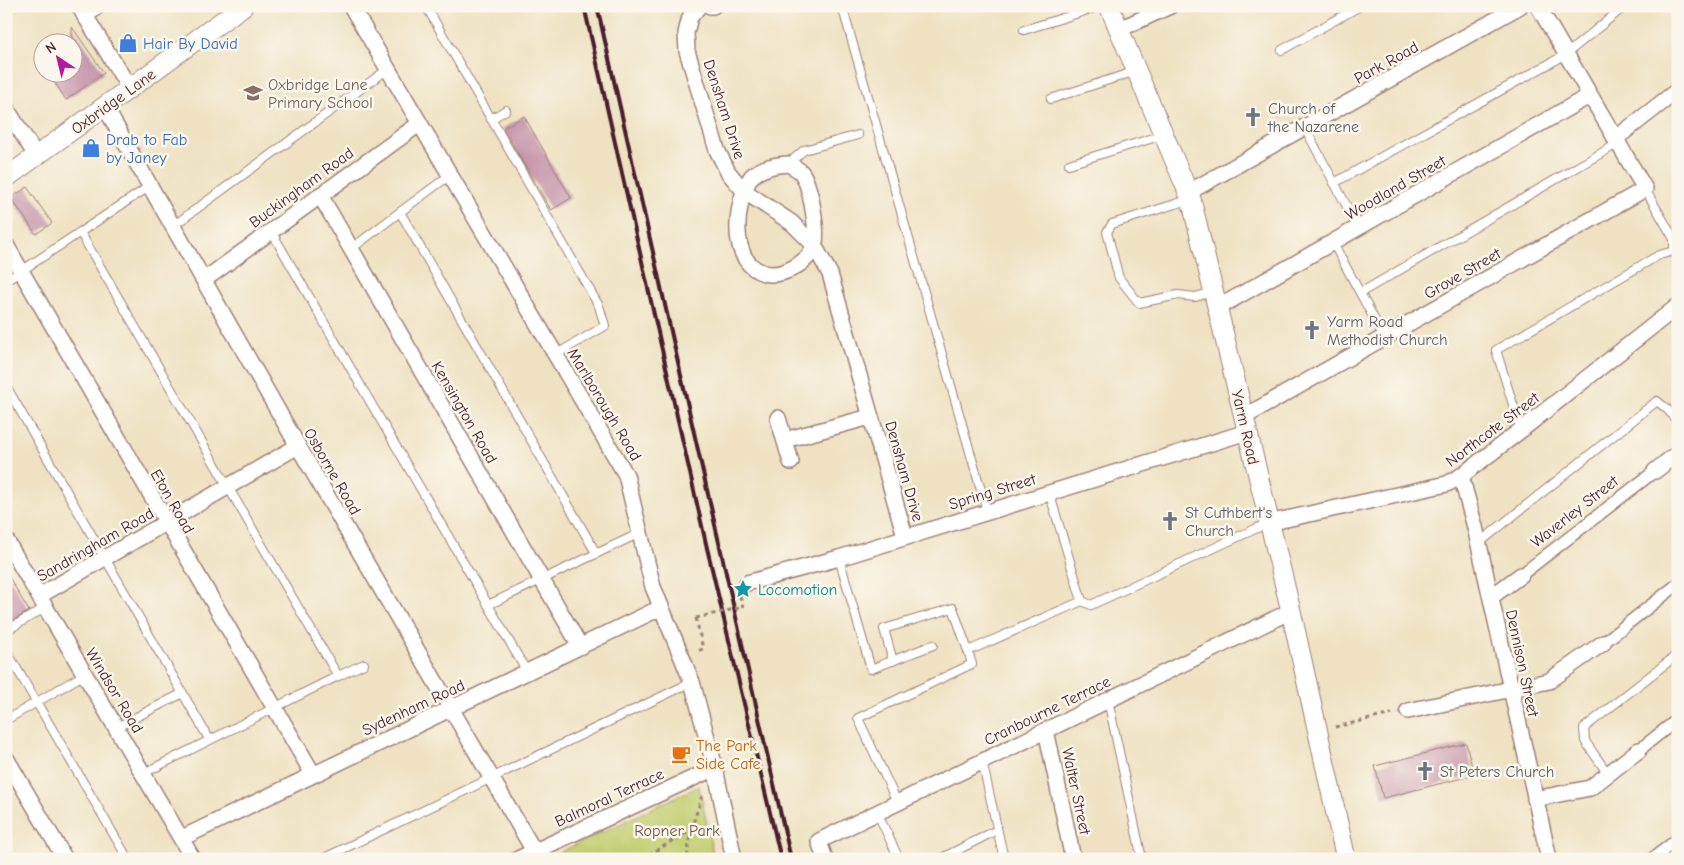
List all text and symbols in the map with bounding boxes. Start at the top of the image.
north arrow [32,32,82,82]
shop icon: Hair By David [117,32,139,54]
place label: Hair By David [143,35,238,53]
text: N [42,38,59,57]
street label: Park Road [1351,38,1422,88]
street label: Densham Drive [700,57,749,161]
street label: Oxbridge Lane [68,65,159,138]
place label: Oxbridge Lane Primary School [268,76,373,112]
school or university icon: Oxbridge Lane Primary School [242,82,264,104]
place label: Church of the Nazarene [1267,100,1359,136]
church icon: Church of the Nazarene [1242,106,1264,128]
place label: Drab to Fab by Janey [106,131,187,167]
shop icon: Drab to Fab by Janey [80,137,102,159]
street label: Buckingham Road [246,144,357,232]
street label: Woodland Street [1342,152,1449,224]
street label: Grove Street [1421,244,1504,303]
place label: Yarm Road Methodist Church [1327,313,1447,349]
church icon: Yarm Road Methodist Church [1301,319,1323,341]
street label: Marlborough Road [563,345,645,464]
street label: Kensington Road [428,358,501,467]
street label: Yarm Road [1228,388,1262,466]
street label: Northcote Street [1442,389,1543,471]
street label: Densham Drive [881,419,927,523]
street label: Osborne Road [300,425,364,518]
street label: Eton Road [147,466,198,537]
street label: Spring Street [947,470,1038,514]
street label: Waverley Street [1527,472,1622,551]
street label: Sandringham Road [34,504,157,586]
place label: St Cuthbert's Church [1185,504,1273,540]
church icon: St Cuthbert's Church [1159,510,1181,532]
place icon: Locomotion [732,578,754,600]
place label: Locomotion [758,581,837,599]
street label: Dennison Street [1502,608,1542,719]
street label: Windsor Road [82,645,147,736]
street label: Cranbourne Terrace [981,673,1113,749]
street label: Sydenham Road [359,676,468,740]
place label: The Park Side Cafe [696,737,761,773]
cafe icon: The Park Side Cafe [670,743,692,765]
street label: Walter Street [1058,746,1094,837]
church icon: St Peters Church [1414,760,1436,782]
place label: St Peters Church [1440,763,1554,781]
street label: Balmoral Terrace [552,765,667,831]
park label: Ropner Park [634,822,720,840]

